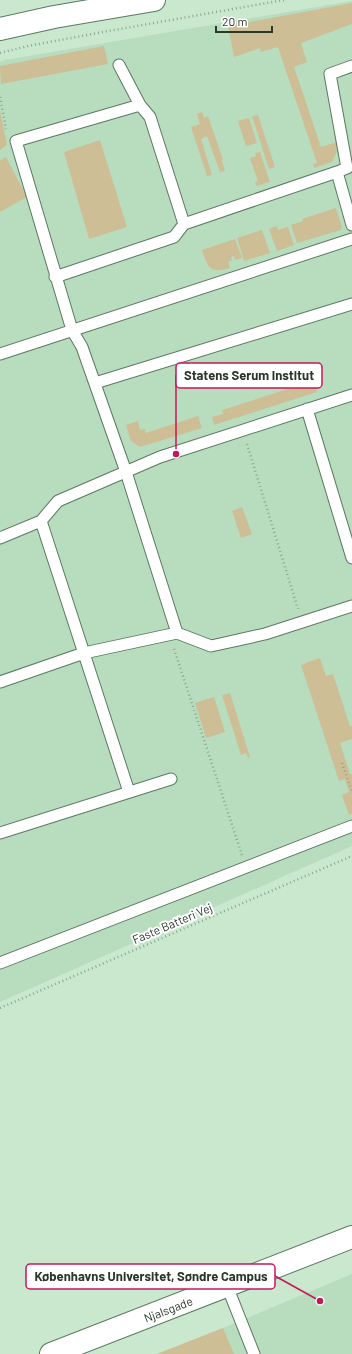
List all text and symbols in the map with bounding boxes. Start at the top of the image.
scale bar [216,8,272,34]
text: 20 m [222,14,248,28]
callout: Statens Serum Institut [176,363,322,388]
text: Statens Serum Institut [184,367,314,383]
street label: Faste Batteri Vej [130,900,214,946]
callout: Københavns Universitet, Søndre Campus [26,1264,275,1289]
text: Københavns Universitet, Søndre Campus [34,1268,268,1284]
street label: Njalsgade [142,1293,194,1325]

